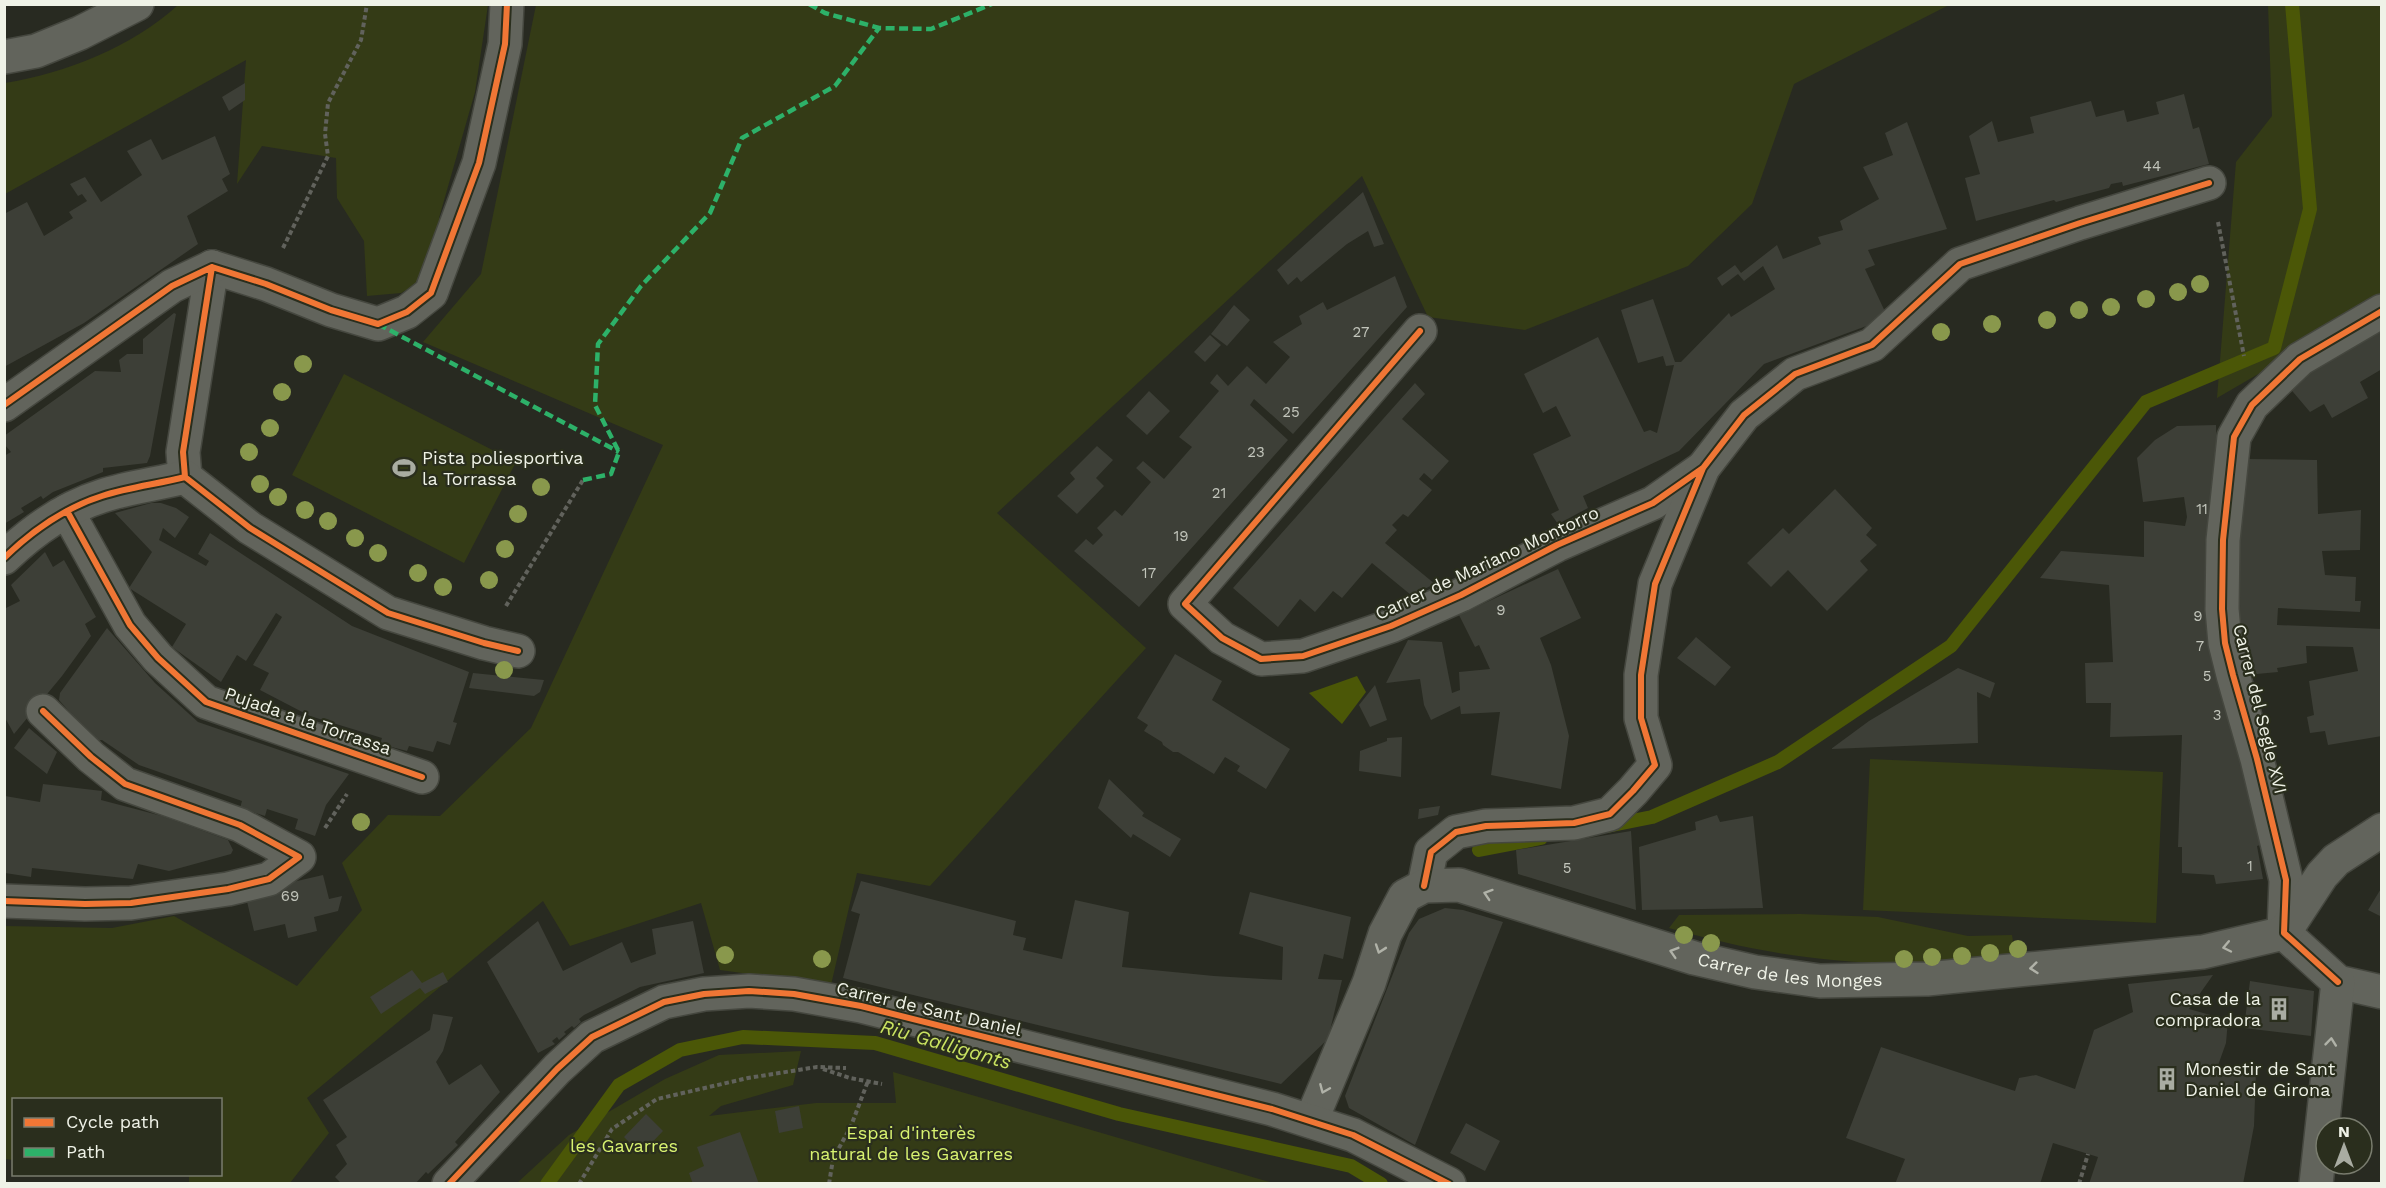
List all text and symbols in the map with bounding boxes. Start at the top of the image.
house number: 44 [2143,157,2161,175]
house number: 27 [1353,323,1369,341]
house number: 25 [1282,403,1300,421]
house number: 23 [1247,443,1265,461]
place label: Pista poliesportiva la Torrassa [422,447,584,489]
sports icon: Pista poliesportiva la Torrassa [391,455,417,481]
house number: 21 [1212,484,1226,502]
house number: 11 [2196,500,2208,518]
street label: Carrer de Mariano Montorro [1371,501,1602,624]
house number: 19 [1173,527,1189,545]
house number: 17 [1142,564,1156,582]
house number: 9 [1496,601,1506,619]
house number: 9 [2193,607,2203,625]
street label: Carrer del Segle XVI [2229,622,2292,796]
house number: 7 [2196,637,2204,655]
house number: 5 [2203,667,2211,685]
street label: Pujada a la Torrassa [222,682,394,759]
house number: 3 [2213,706,2221,724]
house number: 1 [2247,857,2253,875]
house number: 5 [1563,859,1571,877]
house number: 69 [281,887,299,905]
one-way arrow [1483,889,1494,901]
one-way arrow [2222,939,2232,952]
one-way arrow [1375,943,1388,954]
one-way arrow [1669,947,1680,959]
street label: Carrer de les Monges [1696,948,1882,991]
one-way arrow [2029,961,2038,974]
street label: Carrer de Sant Daniel [834,977,1024,1040]
place label: Casa de la compradora [2155,988,2261,1030]
building icon: Casa de la compradora [2266,996,2292,1022]
water label: Riu Galligants [878,1014,1014,1074]
one-way arrow [2324,1037,2337,1046]
place label: Monestir de Sant Daniel de Girona [2185,1058,2336,1100]
building icon: Monestir de Sant Daniel de Girona [2154,1066,2180,1092]
one-way arrow [1320,1083,1332,1094]
legend [12,1098,222,1176]
text: Cycle path [66,1111,160,1132]
north arrow [2314,1116,2374,1176]
park label: Espai d'interès natural de les Gavarres [809,1122,1013,1164]
text: N [2338,1122,2350,1141]
park label: les Gavarres [570,1135,678,1156]
text: Path [66,1141,106,1162]

